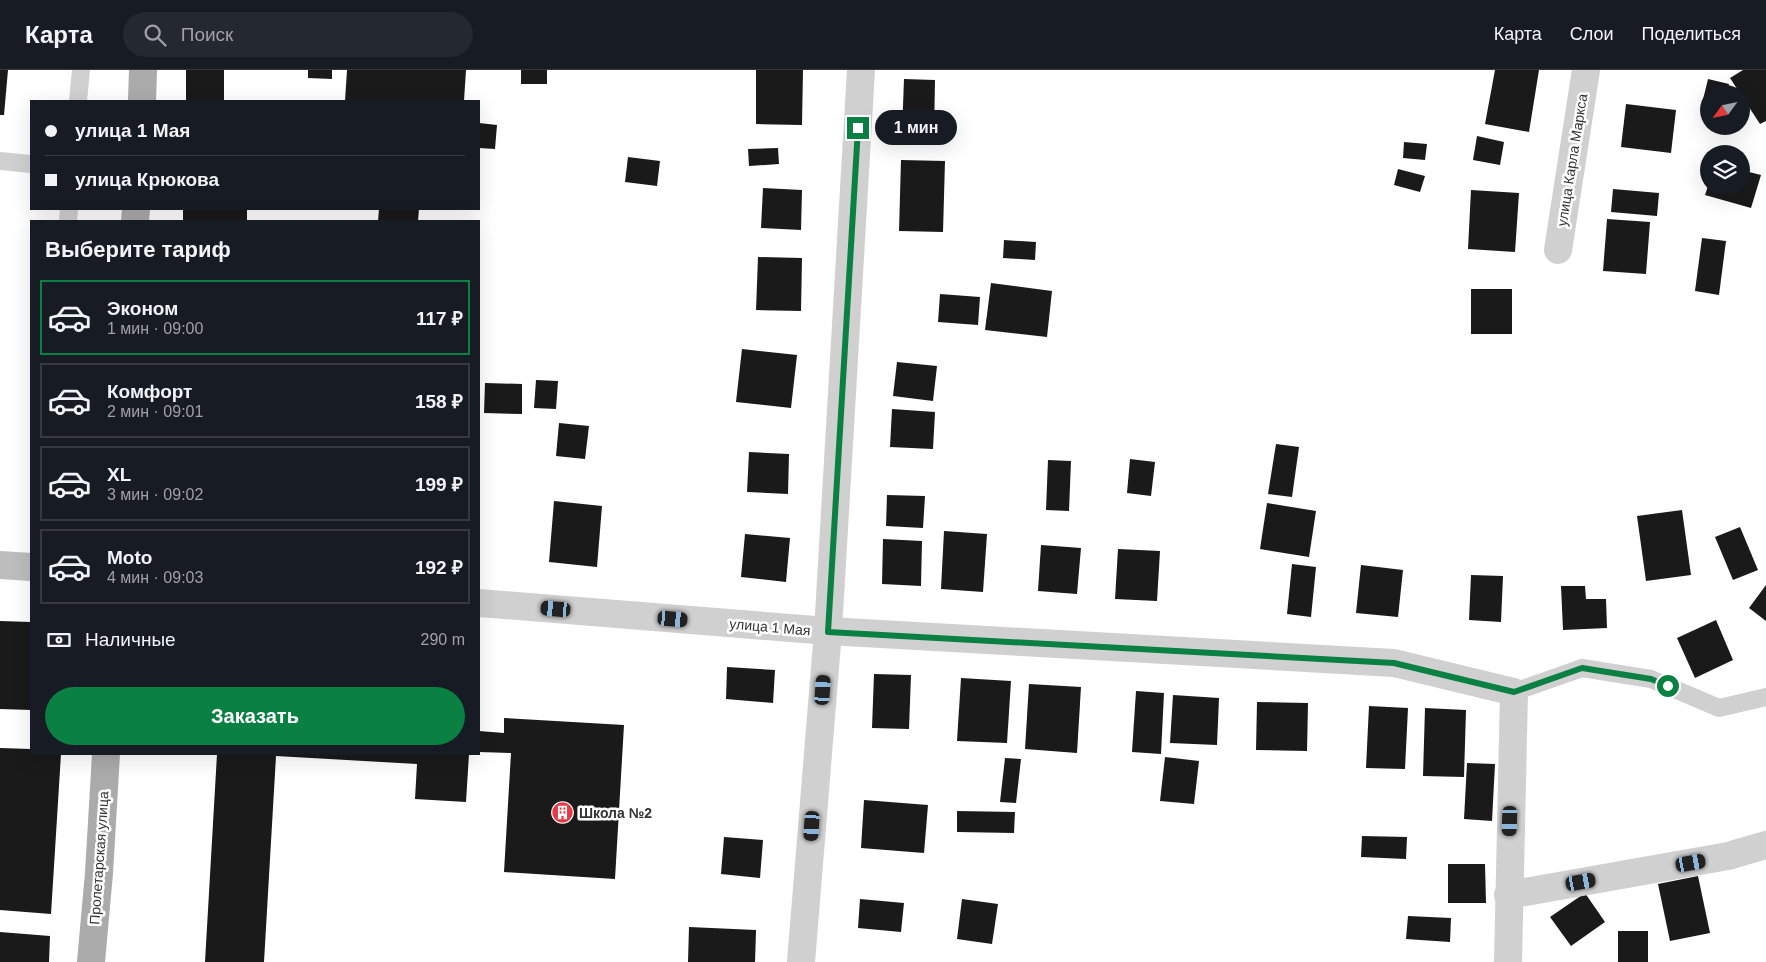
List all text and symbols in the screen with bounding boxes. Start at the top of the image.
search box [123,12,473,57]
text: Карта [25,21,93,48]
icon: search [141,21,169,49]
text: Поиск [181,24,233,45]
text: Карта [1494,24,1542,44]
text: Слои [1570,24,1614,44]
text: Поделиться [1642,24,1741,44]
north arrow [1700,85,1750,135]
map controls [1700,85,1750,195]
street label: улица Карла Маркса [1554,92,1590,227]
callout: 1 мин [876,110,958,146]
route end [847,117,869,139]
text: 1 мин [894,119,938,136]
text: улица 1 Мая [75,120,190,141]
button: layers [1700,145,1750,195]
text: улица Крюкова [75,169,219,190]
text: Выберите тариф [45,237,231,262]
icon: car [47,295,92,340]
text: Эконом [107,298,178,319]
text: 117 ₽ [416,308,463,329]
text: 1 мин · 09:00 [107,320,203,337]
icon: car [47,378,92,423]
text: Комфорт [107,381,192,402]
text: 158 ₽ [415,391,463,412]
text: 2 мин · 09:01 [107,403,203,420]
icon: car [47,461,92,506]
text: XL [107,464,131,485]
text: 199 ₽ [415,474,463,495]
text: 3 мин · 09:02 [107,486,203,503]
icon: car [47,544,92,589]
text: Moto [107,547,152,568]
text: 192 ₽ [415,557,463,578]
text: 4 мин · 09:03 [107,569,203,586]
car [540,600,571,618]
car [657,610,688,628]
street label: улица 1 Мая [729,615,811,639]
icon: cash [45,626,73,654]
text: Наличные [85,629,176,650]
text: 290 m [421,631,465,648]
car [814,675,831,705]
route start [1657,675,1679,697]
button: Заказать [45,687,465,745]
street label: Пролетарская улица [86,790,112,925]
building icon: Школа №2 [551,801,575,825]
place label: Школа №2 [579,805,652,821]
car [1501,806,1518,836]
car [803,811,820,841]
car [1674,853,1707,873]
car [1564,872,1597,892]

